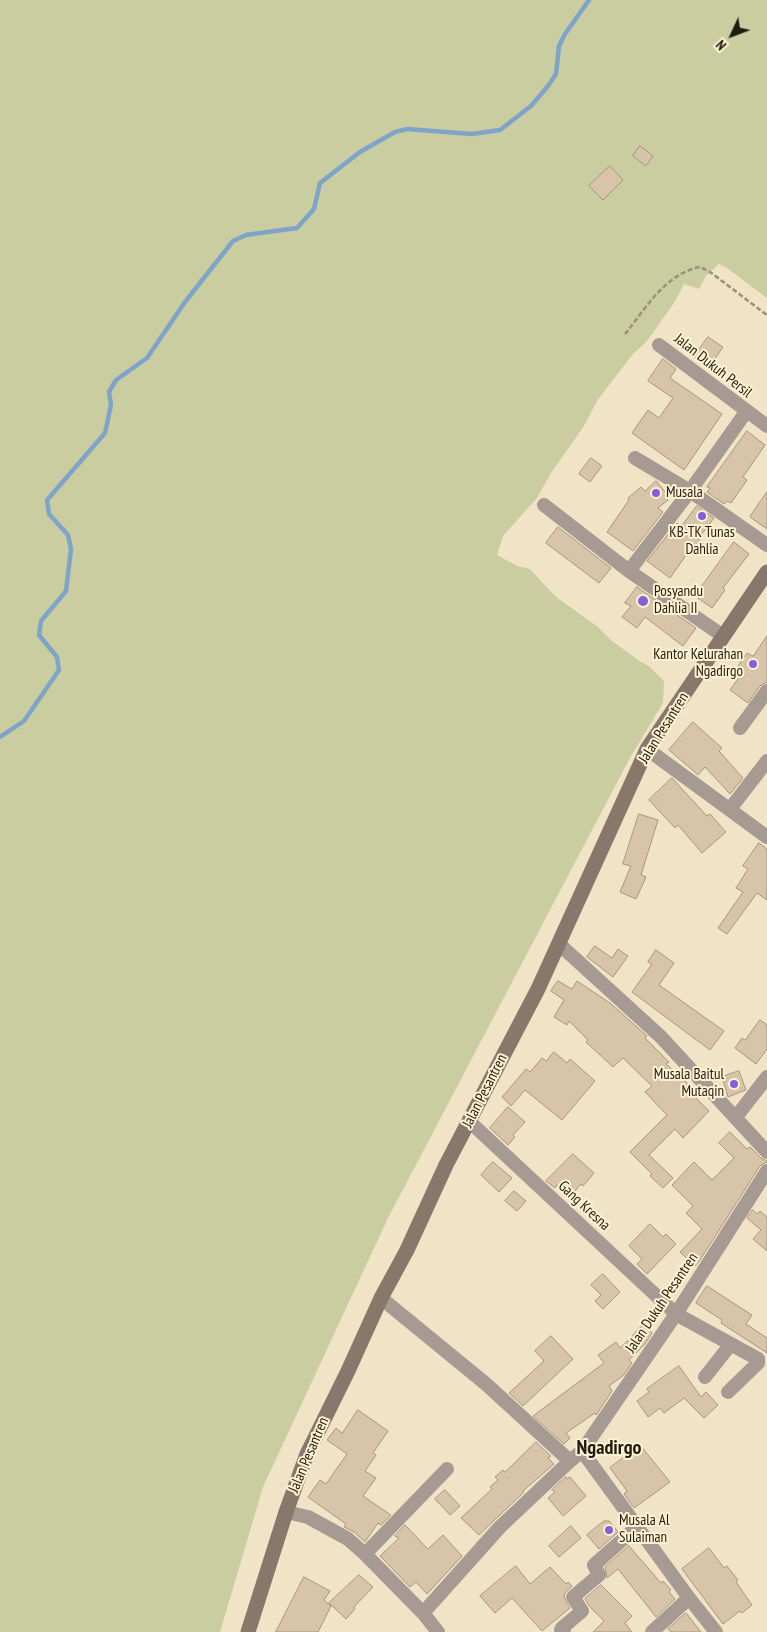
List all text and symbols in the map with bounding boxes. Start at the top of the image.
north arrow [707,10,757,60]
text: N [712,36,730,54]
street label: Jalan Dukuh Persil [670,330,756,402]
place label: Musala [666,484,703,502]
marker: Musala [650,487,662,499]
marker: KB-TK Tunas Dahlia [696,510,708,522]
place label: KB-TK Tunas Dahlia [669,524,735,559]
place label: Posyandu Dahlia II [654,583,703,618]
marker: Posyandu Dahlia II [636,594,650,608]
place label: Kantor Kelurahan Ngadirgo [653,646,743,681]
marker: Kantor Kelurahan Ngadirgo [747,658,759,670]
street label: Jalan Pesantren [635,689,693,767]
street label: Jalan Pesantren [459,1051,511,1131]
place label: Musala Baitul Mutaqin [654,1066,724,1101]
marker: Musala Baitul Mutaqin [728,1078,740,1090]
street label: Gang Kresna [554,1177,614,1235]
street label: Jalan Dukuh Pesantren [622,1250,702,1356]
street label: Jalan Pesantren [285,1415,333,1495]
district label: Ngadirgo [577,1436,641,1460]
place label: Musala Al Sulaiman [619,1512,669,1547]
marker: Musala Al Sulaiman [603,1524,615,1536]

